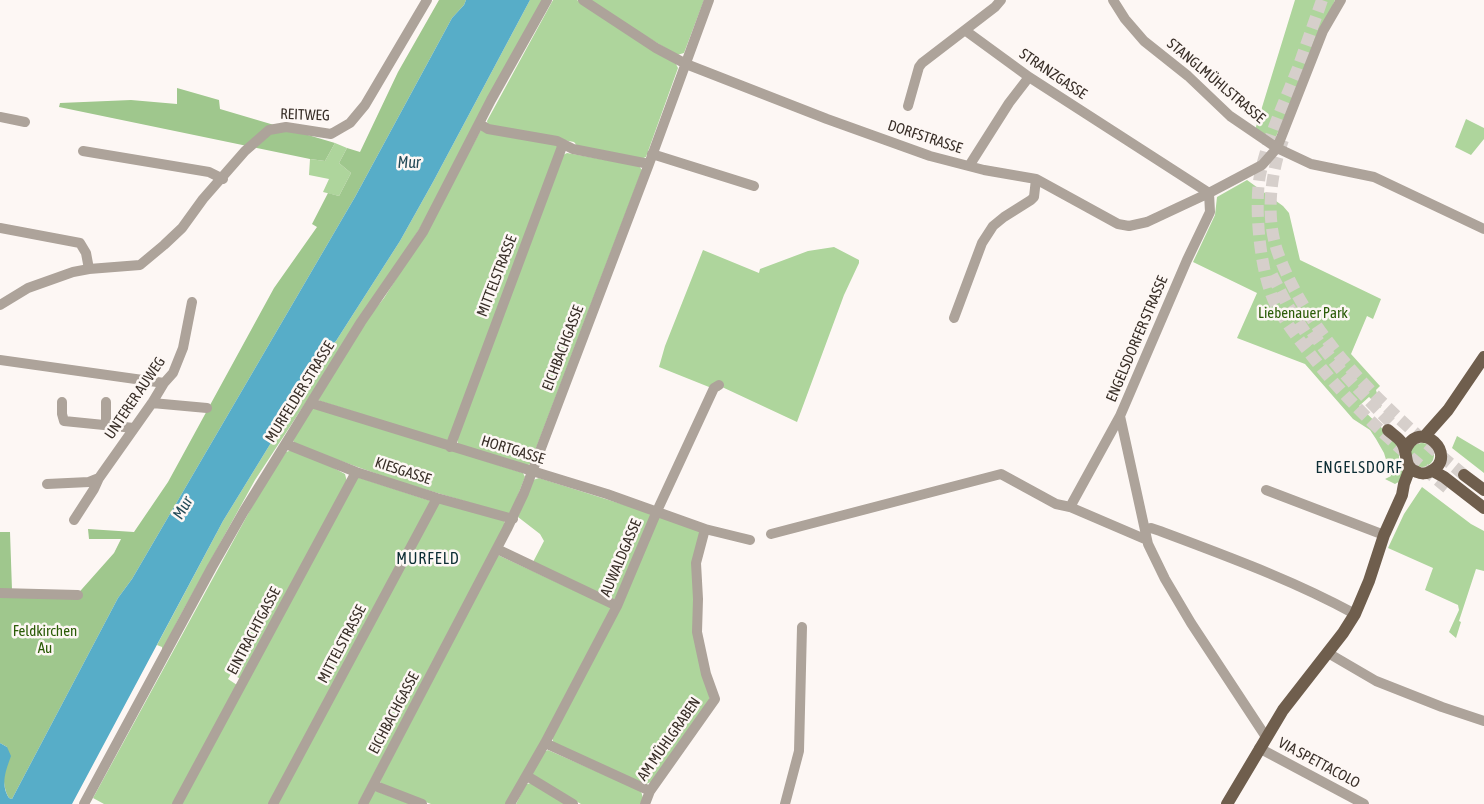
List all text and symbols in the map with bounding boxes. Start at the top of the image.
street label: STANGLMÜHLSTRASSE [1163,35,1269,127]
street label: STRANZGASSE [1016,45,1090,103]
street label: REITWEG [280,105,330,125]
street label: DORFSTRASSE [885,116,965,158]
water label: Mur [397,153,421,173]
street label: MITTELSTRASSE [473,233,521,319]
street label: ENGELSDORFER STRASSE [1102,273,1172,405]
street label: EICHBACHGASSE [538,303,588,393]
park label: Liebenauer Park [1258,304,1348,322]
street label: MURFELDER STRASSE [262,338,338,446]
street label: UNTERER AUWEG [101,353,169,443]
street label: HORTGASSE [479,432,547,468]
street label: KIESGASSE [373,453,433,489]
district label: ENGELSDORF [1314,458,1404,478]
water label: Mur [169,493,197,523]
street label: AUWALDGASSE [597,516,645,600]
district label: MURFELD [395,549,461,569]
street label: EINTRACHTGASSE [223,584,285,678]
street label: MITTELSTRASSE [314,602,370,686]
park label: Feldkirchen Au [13,622,77,657]
street label: EICHBACHGASSE [365,669,423,757]
street label: AM MÜHLGRABEN [634,694,704,784]
street label: VIA SPETTACOLO [1275,734,1363,792]

